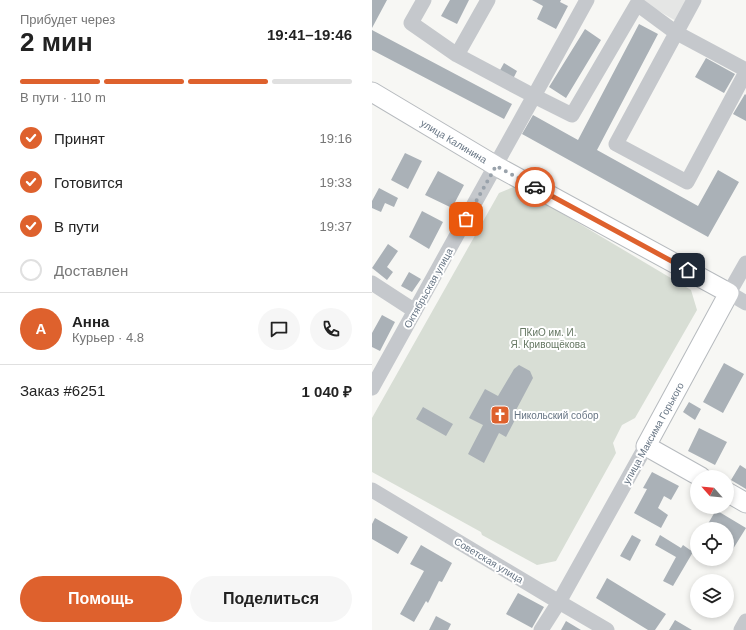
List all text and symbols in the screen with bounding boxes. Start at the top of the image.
text: Прибудет через [20,12,115,27]
text: 19:41–19:46 [267,26,352,43]
text: 2 мин [20,27,93,57]
text: В пути · 110 m [20,90,106,105]
street label: улица Калинина [419,117,489,166]
icon: check [20,127,42,149]
text: Принят [54,130,105,147]
text: 19:16 [319,131,352,146]
courier [515,167,555,207]
icon: check [20,171,42,193]
text: Готовится [54,174,123,191]
text: 19:33 [319,175,352,190]
icon: car [524,176,546,198]
pin [449,202,483,236]
icon: bag [455,208,477,230]
icon: check [20,215,42,237]
text: В пути [54,218,99,235]
text: 19:37 [319,219,352,234]
street label: Октябрьская улица [402,246,455,330]
pin [671,253,705,287]
icon: home [677,259,699,281]
text: Доставлен [54,262,128,279]
button: chat [258,308,300,350]
button: phone [310,308,352,350]
text: Анна [72,313,109,330]
text: А [36,320,46,337]
park label: ПКиО им. И. Я. Кривощёкова [510,327,586,350]
text: Курьер · 4.8 [72,330,144,345]
street label: улица Максима Горького [621,380,686,486]
text: Заказ #6251 [20,382,105,399]
text: 1 040 ₽ [302,383,352,400]
church icon: Никольский собор [489,404,511,426]
place label: Никольский собор [514,410,599,421]
north arrow [690,470,734,514]
map controls [690,470,734,618]
button: locate [690,522,734,566]
street label: Советская улица [452,535,526,586]
button: layers [690,574,734,618]
button: Помощь [20,576,182,622]
button: Поделиться [190,576,352,622]

